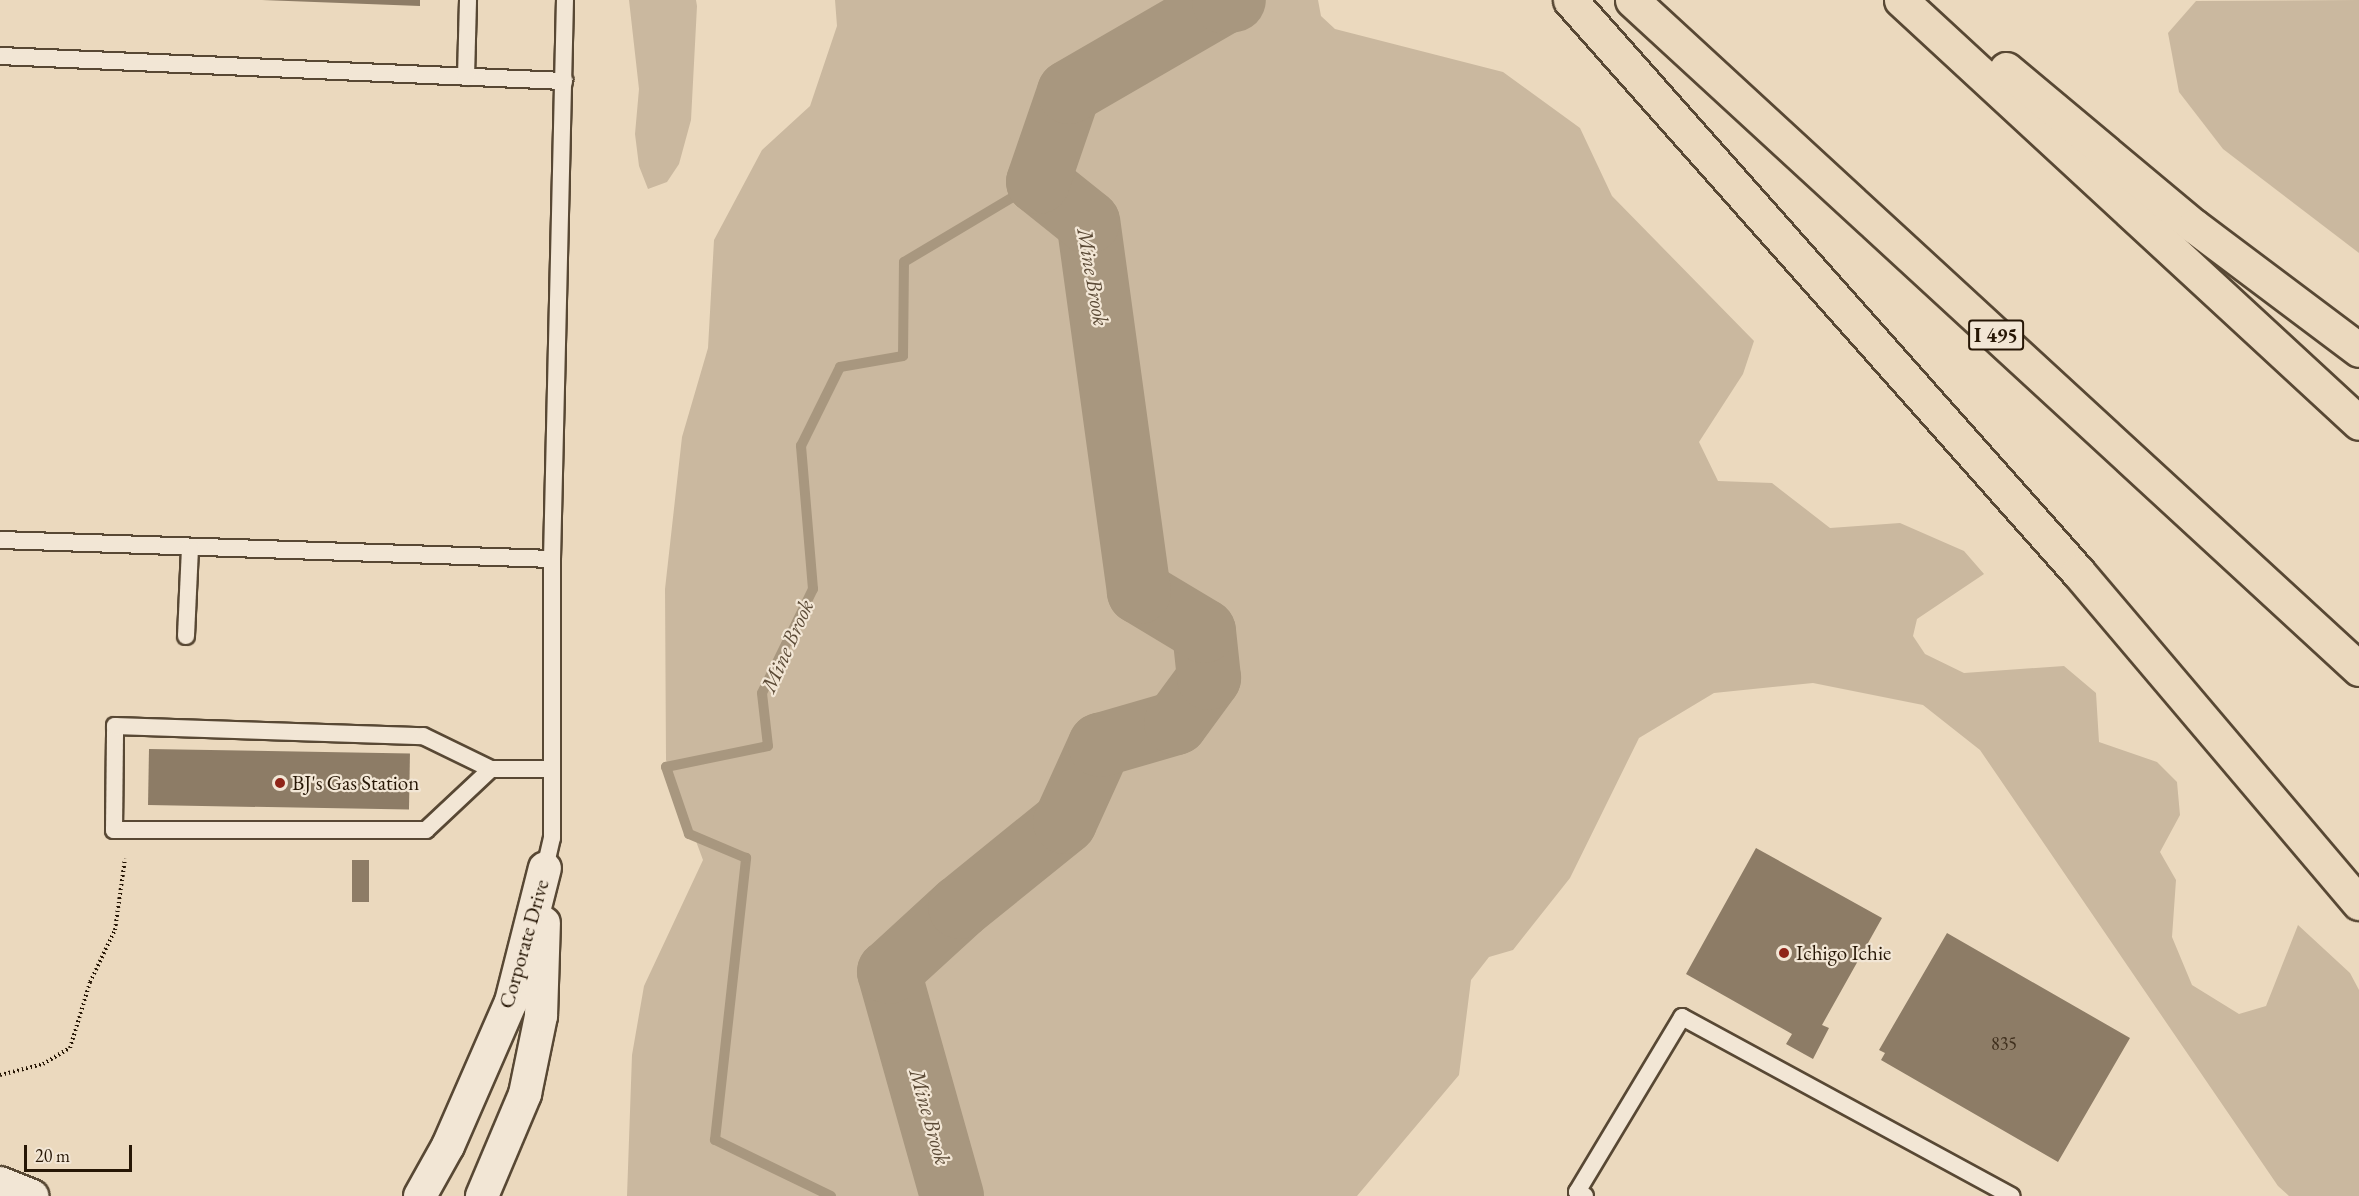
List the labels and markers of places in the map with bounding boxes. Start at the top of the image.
place label: BJ's Gas Station [292,770,419,796]
marker: BJ's Gas Station [273,776,287,790]
place label: Ichigo Ichie [1796,940,1891,966]
marker: Ichigo Ichie [1777,946,1791,960]

